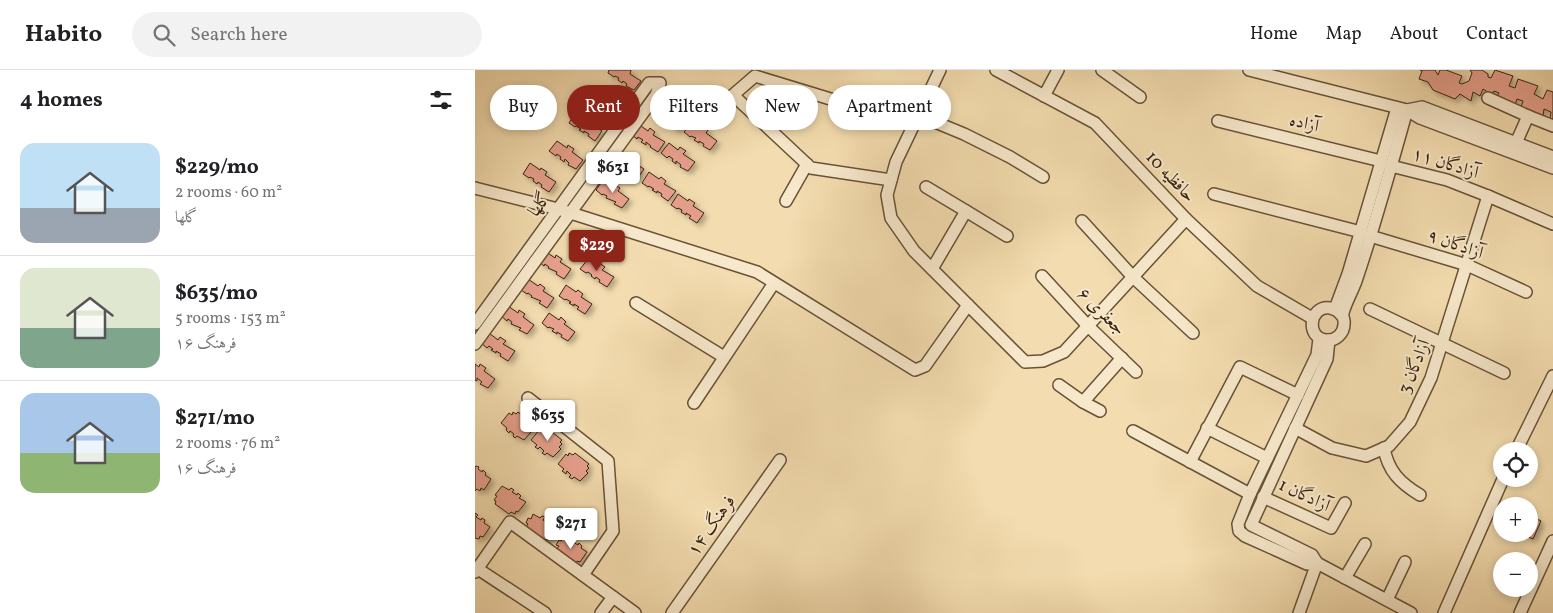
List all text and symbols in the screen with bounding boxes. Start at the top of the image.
search box [132,12,482,57]
text: Habito [25,18,102,52]
icon: search [150,21,178,49]
text: Search here [190,22,288,48]
text: Home [1250,22,1298,47]
text: Map [1326,22,1362,47]
text: About [1390,22,1438,47]
text: Contact [1466,22,1528,47]
chip: Buy [490,85,557,130]
chip: Rent [567,85,640,130]
chip: Filters [650,85,736,130]
chip: New [746,85,818,130]
chip: Apartment [828,85,951,130]
text: 4 homes [20,86,103,115]
icon: filters [427,86,455,114]
street label: آزاده [1287,108,1323,140]
street label: آزادگان ۱۱ [1409,142,1483,187]
street label: حافظیه 10 [1139,146,1201,208]
pin: $631 [583,152,643,194]
text: $229/mo [175,153,259,182]
text: $631 [597,157,629,179]
icon: home [60,163,120,223]
text: 2 rooms · 60 m² [175,182,282,204]
street label: گلها [522,187,558,223]
text: گلها [175,207,197,229]
street label: آزادگان ۹ [1424,224,1488,267]
pin: $229 [567,230,627,272]
text: $229 [580,235,614,257]
text: $635/mo [175,279,258,308]
street label: جعفری ۶ [1071,282,1131,342]
icon: home [60,288,120,348]
text: 5 rooms · 153 m² [175,308,286,330]
text: فرهنگ ۱۶ [175,333,236,355]
street label: آزادگان 3 [1393,334,1438,398]
pin: $635 [518,400,578,442]
text: $271/mo [175,404,255,433]
text: $635 [531,405,565,427]
icon: home [60,413,120,473]
text: 2 rooms · 76 m² [175,433,280,455]
map controls [1493,442,1538,597]
button: locate [1493,442,1538,487]
text: فرهنگ ۱۶ [175,458,236,480]
street label: آزادگان 1 [1274,473,1336,520]
street label: فرهنگ ۱۴ [681,490,742,561]
button: + [1493,497,1538,542]
pin: $271 [541,508,601,550]
text: $271 [555,513,587,535]
button: − [1493,552,1538,597]

